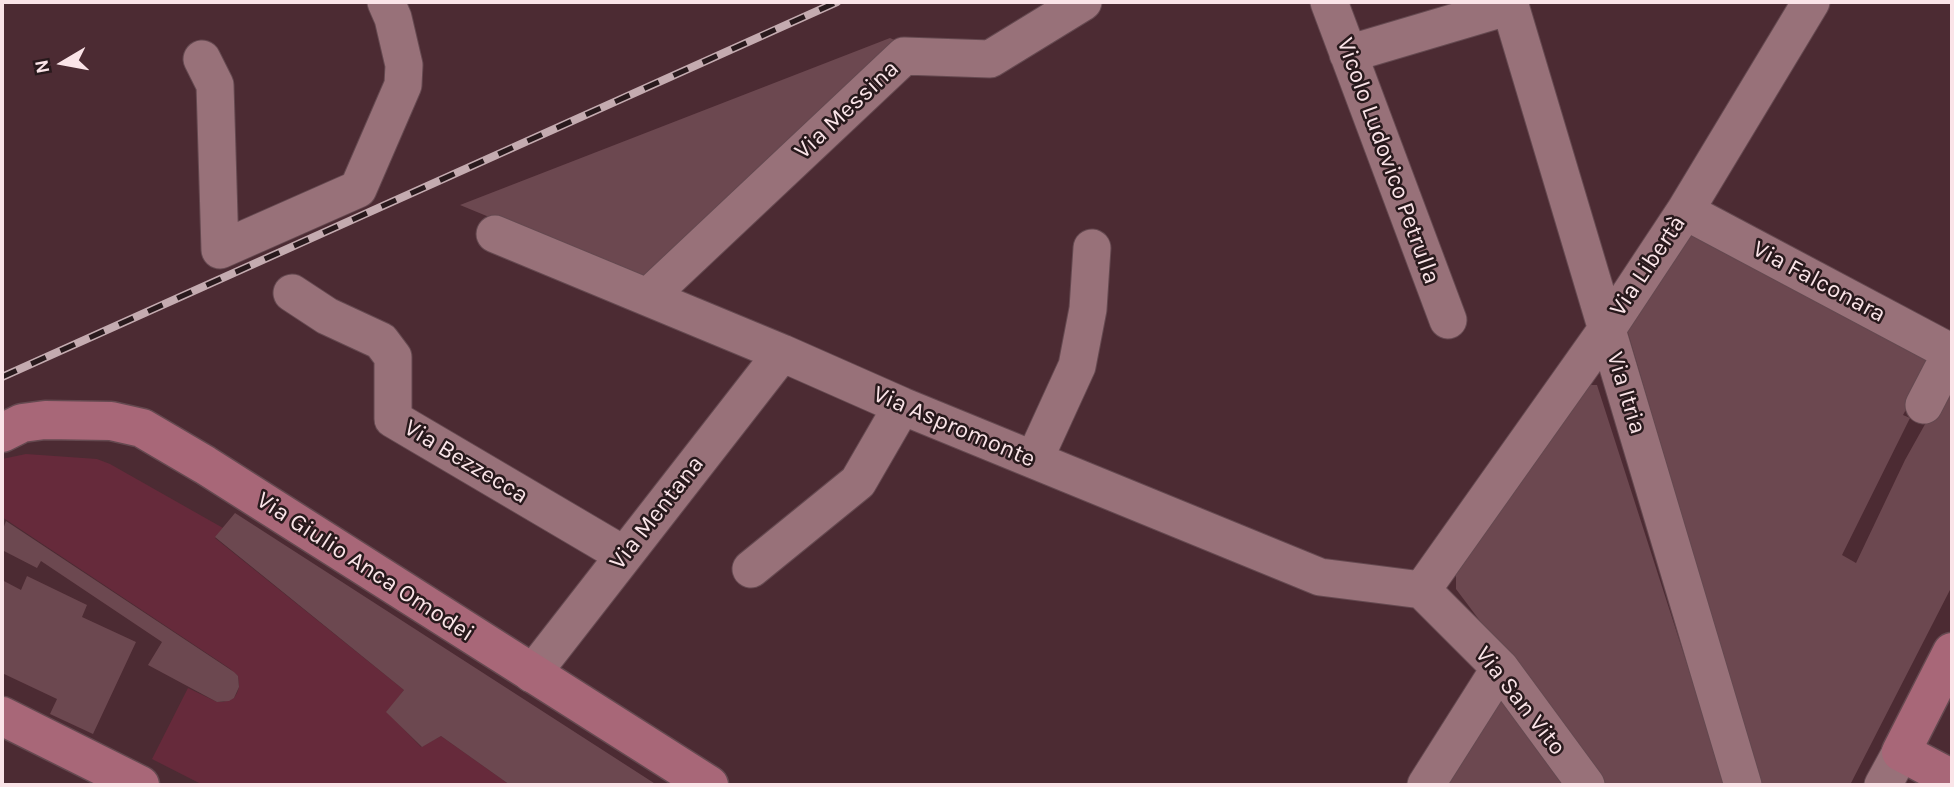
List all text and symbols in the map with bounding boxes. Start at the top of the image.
north arrow [28,28,98,98]
street label: Vicolo Ludovico Petrulla [1330,34,1446,288]
street label: Via Messina [789,54,905,166]
text: N [30,58,54,75]
street label: Via Libertà [1604,210,1692,322]
street label: Via Falconara [1748,235,1890,329]
street label: Via Itria [1600,348,1652,438]
street label: Via Aspromonte [869,380,1039,474]
street label: Via Bezzecca [399,414,533,510]
street label: Via Mentana [604,450,710,576]
street label: Via Giulio Anca Omodei [251,486,479,648]
street label: Via San Vito [1469,641,1571,761]

